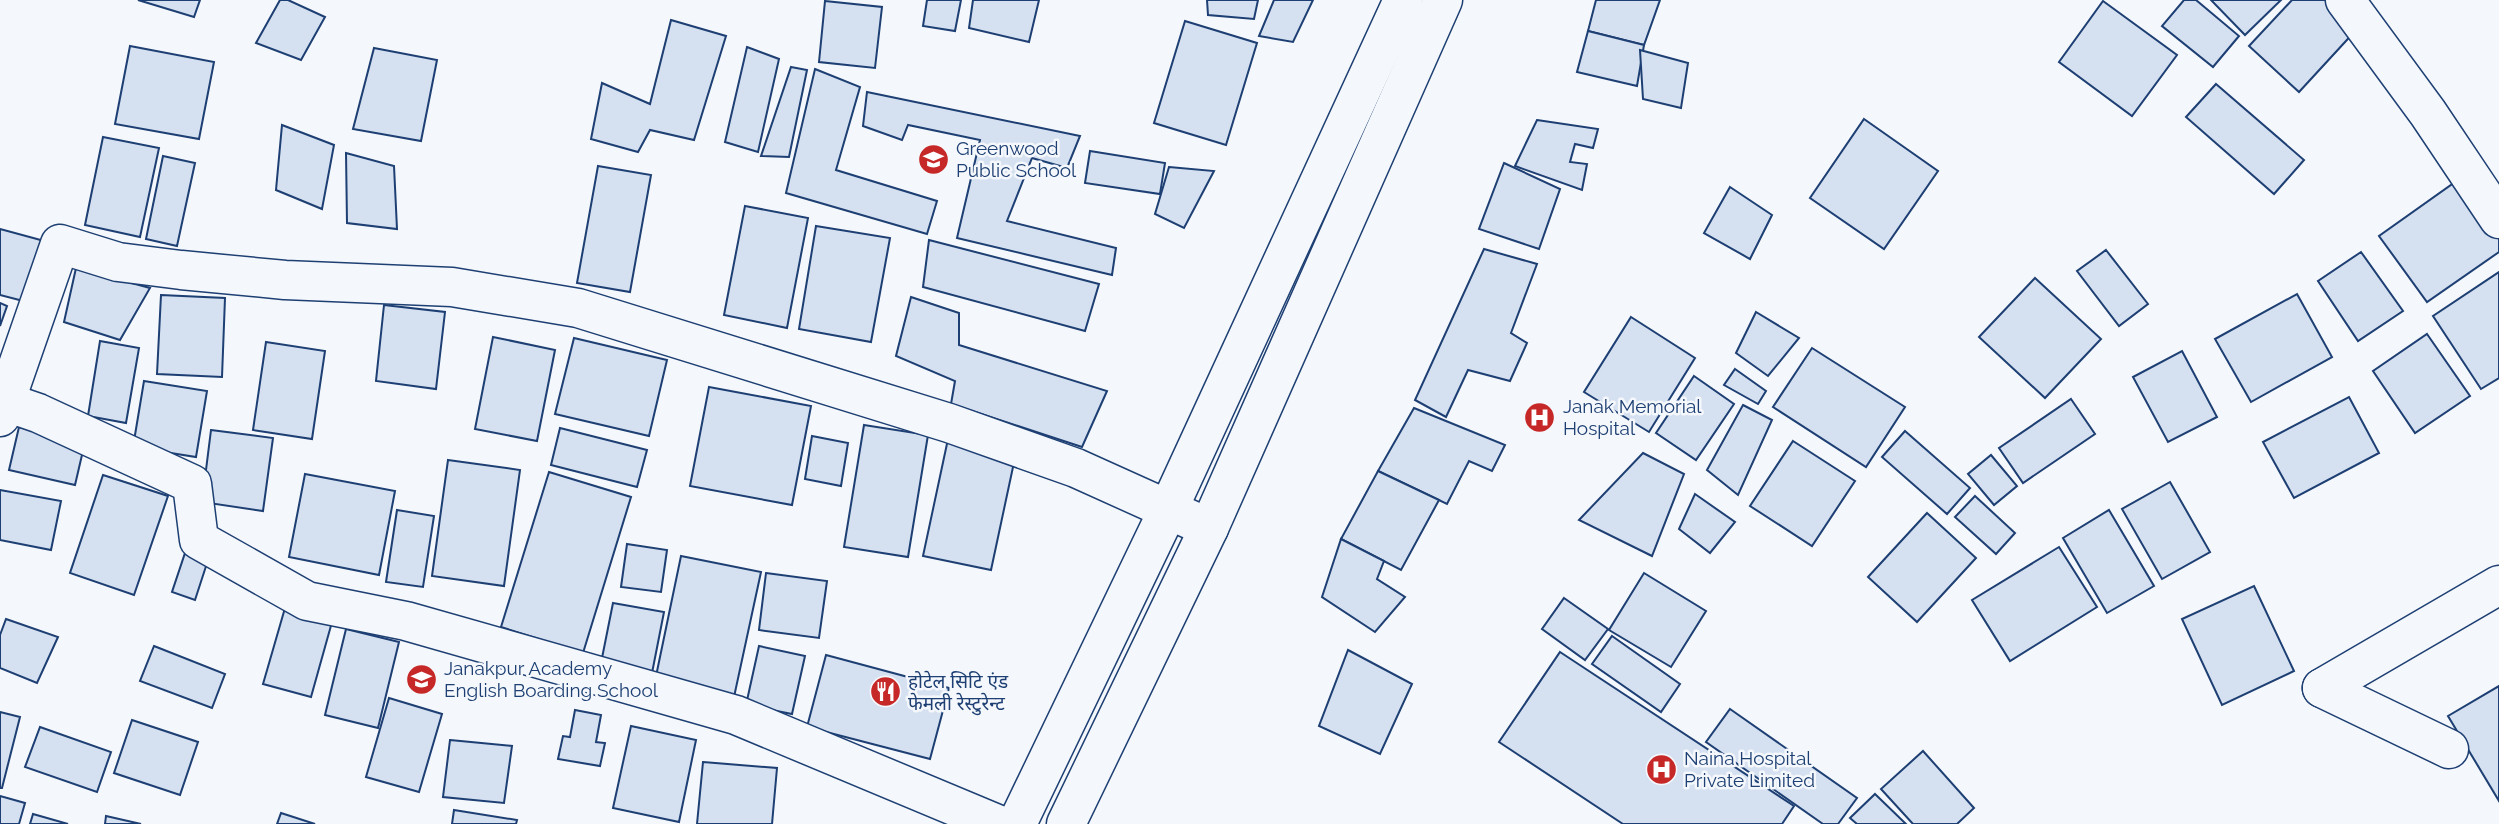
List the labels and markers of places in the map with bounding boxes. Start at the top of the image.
place label: Greenwood Public School [956,137,1077,181]
school or university icon: Greenwood Public School [916,142,950,176]
place label: Janak Memorial Hospital [1563,395,1702,439]
hospital icon: Janak Memorial Hospital [1523,400,1557,434]
place label: Janakpur Academy English Boarding School [444,657,659,701]
school or university icon: Janakpur Academy English Boarding School [404,662,438,696]
place label: होटेल सिटि एंड फेमली रेस्टुरेन्ट [908,670,1009,716]
restaurant icon: होटेल सिटि एंड फेमली रेस्टुरेन्ट [868,675,902,709]
place label: Naina Hospital Private Limited [1684,747,1815,791]
hospital icon: Naina Hospital Private Limited [1644,752,1678,786]

